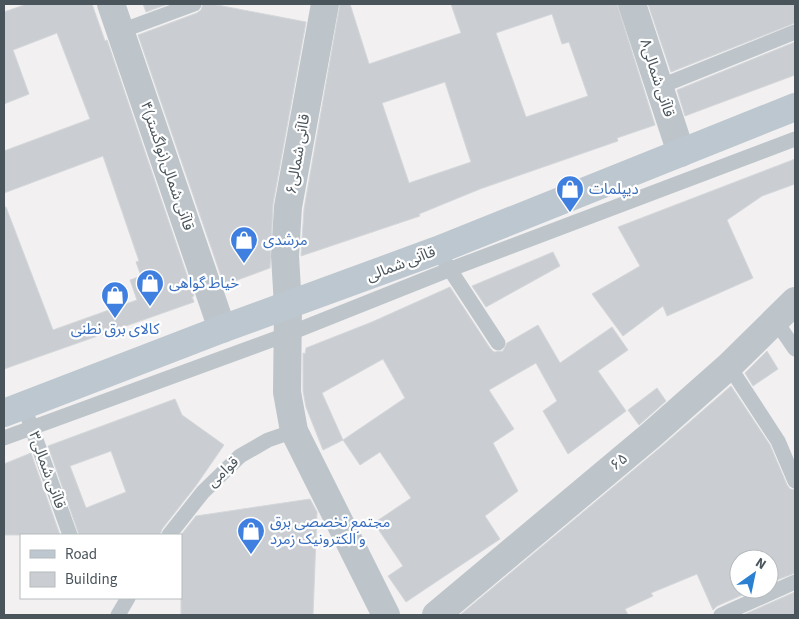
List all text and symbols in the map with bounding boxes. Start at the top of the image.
street label: قاآنی شمالی۸ [634,36,680,120]
street label: ۴قاآنی شمالی(نواگستر) [135,99,199,234]
street label: قاآنی شمالی۶ [281,112,315,196]
shop icon: دیپلمات [555,174,585,213]
place label: دیپلمات [589,179,639,200]
shop icon: مرشدی [229,225,259,264]
place label: مرشدی [263,230,308,251]
street label: قاآنی شمالی [363,241,439,287]
shop icon: خیاط گواهی [135,268,165,307]
place label: خیاط گواهی [169,273,239,294]
shop icon: کالای برق نطنی [100,280,130,319]
place label: کالای برق نطنی [71,319,160,340]
street label: قاآنی شمالی۳ [23,428,71,512]
street label: ۶۵ [606,448,632,476]
street label: قوامی [203,452,244,492]
place label: مجتمع تخصصی برق و الکترونیک زمرد [270,512,390,550]
shop icon: مجتمع تخصصی برق و الکترونیک زمرد [236,516,266,555]
legend [20,534,182,599]
text: Road [65,544,97,565]
north arrow [729,549,779,599]
text: N [751,553,770,575]
text: Building [65,569,118,590]

